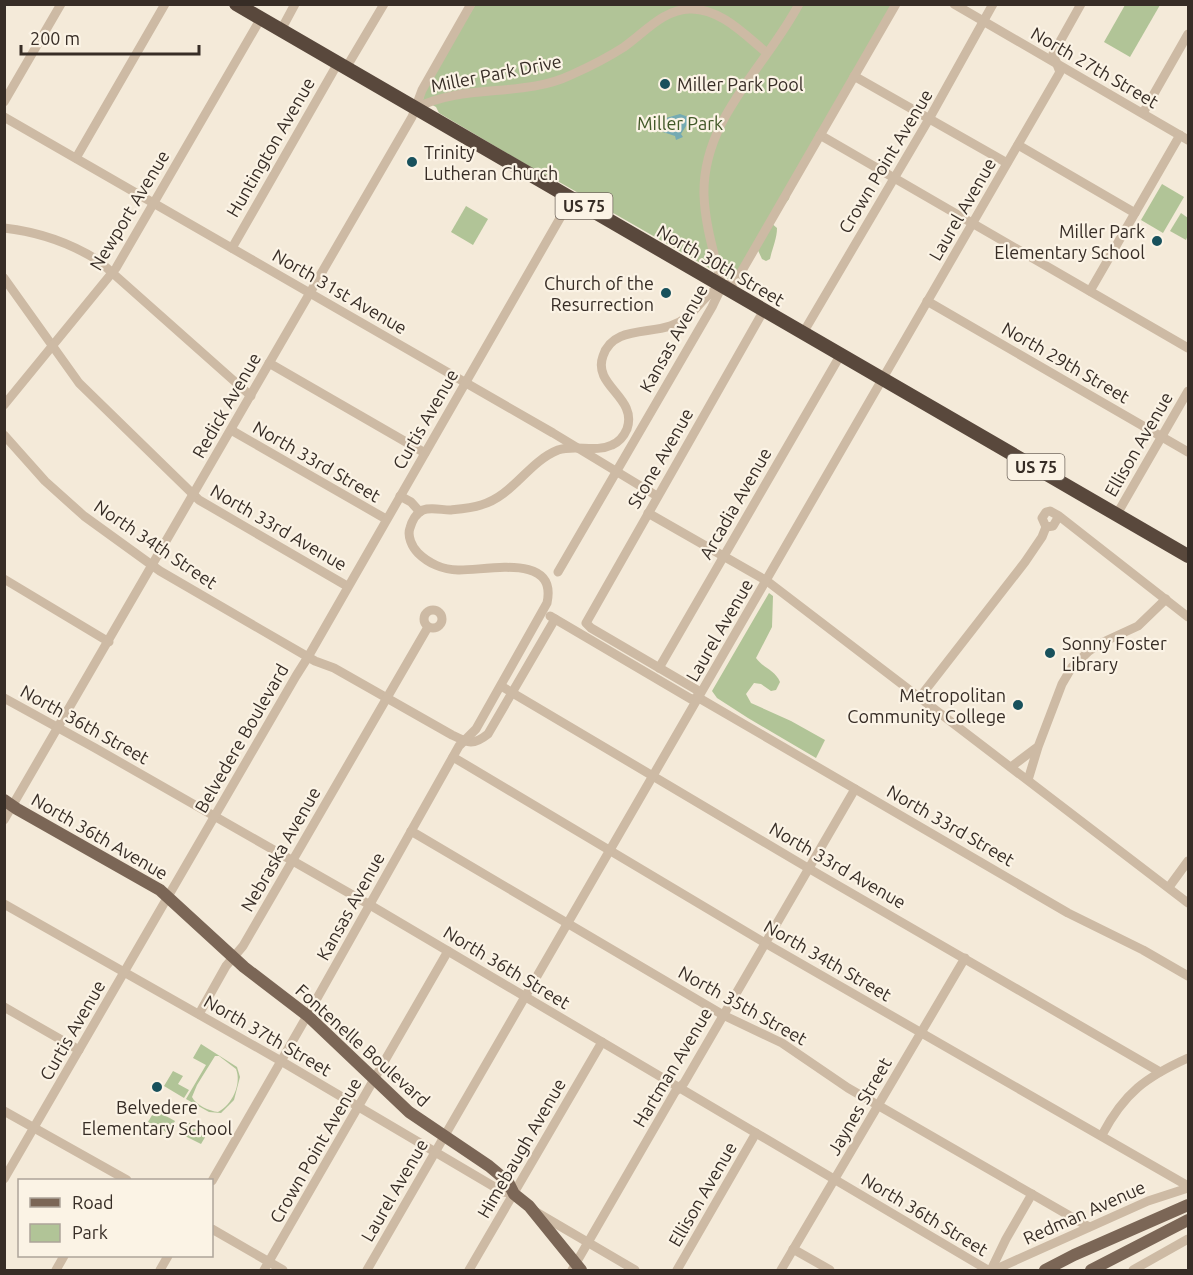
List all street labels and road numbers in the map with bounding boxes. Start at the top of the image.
street label: North 27th Street [1028,22,1162,112]
street label: Miller Park Drive [429,51,563,95]
street label: Huntington Avenue [222,74,318,220]
street label: Crown Point Avenue [834,85,936,237]
street label: Newport Avenue [85,146,173,274]
street label: Laurel Avenue [925,154,999,264]
road number: US 75 [556,193,612,219]
street label: North 30th Street [654,220,788,310]
street label: North 31st Avenue [269,244,411,338]
street label: Kansas Avenue [635,281,711,395]
street label: North 29th Street [999,317,1133,407]
street label: Redick Avenue [188,349,264,461]
street label: Curtis Avenue [388,366,462,472]
street label: Ellison Avenue [1100,388,1176,500]
street label: Stone Avenue [623,405,697,511]
street label: North 33rd Street [250,416,384,506]
street label: Arcadia Avenue [695,444,775,562]
road number: US 75 [1008,454,1064,480]
street label: North 33rd Avenue [207,480,351,574]
street label: North 34th Street [91,496,221,592]
street label: Laurel Avenue [682,575,756,685]
street label: Belvedere Boulevard [190,660,292,816]
street label: North 36th Street [17,680,153,768]
street label: North 33rd Street [884,780,1018,870]
street label: Nebraska Avenue [236,783,324,915]
street label: North 36th Avenue [28,789,172,883]
street label: North 33rd Avenue [766,818,910,912]
street label: Kansas Avenue [312,849,388,963]
street label: North 34th Street [761,915,895,1005]
street label: North 36th Street [440,921,574,1013]
street label: North 35th Street [675,961,811,1049]
street label: Curtis Avenue [35,977,109,1083]
street label: Fontenelle Boulevard [292,980,434,1110]
street label: North 37th Street [201,990,335,1080]
street label: Hartman Avenue [629,1004,715,1130]
street label: Jaynes Street [823,1054,895,1158]
street label: Crown Point Avenue [265,1074,365,1226]
street label: Himebaugh Avenue [473,1075,569,1221]
street label: Laurel Avenue [357,1135,431,1245]
street label: Ellison Avenue [664,1138,740,1250]
street label: North 36th Street [858,1168,992,1260]
street label: Redman Avenue [1020,1176,1148,1248]

